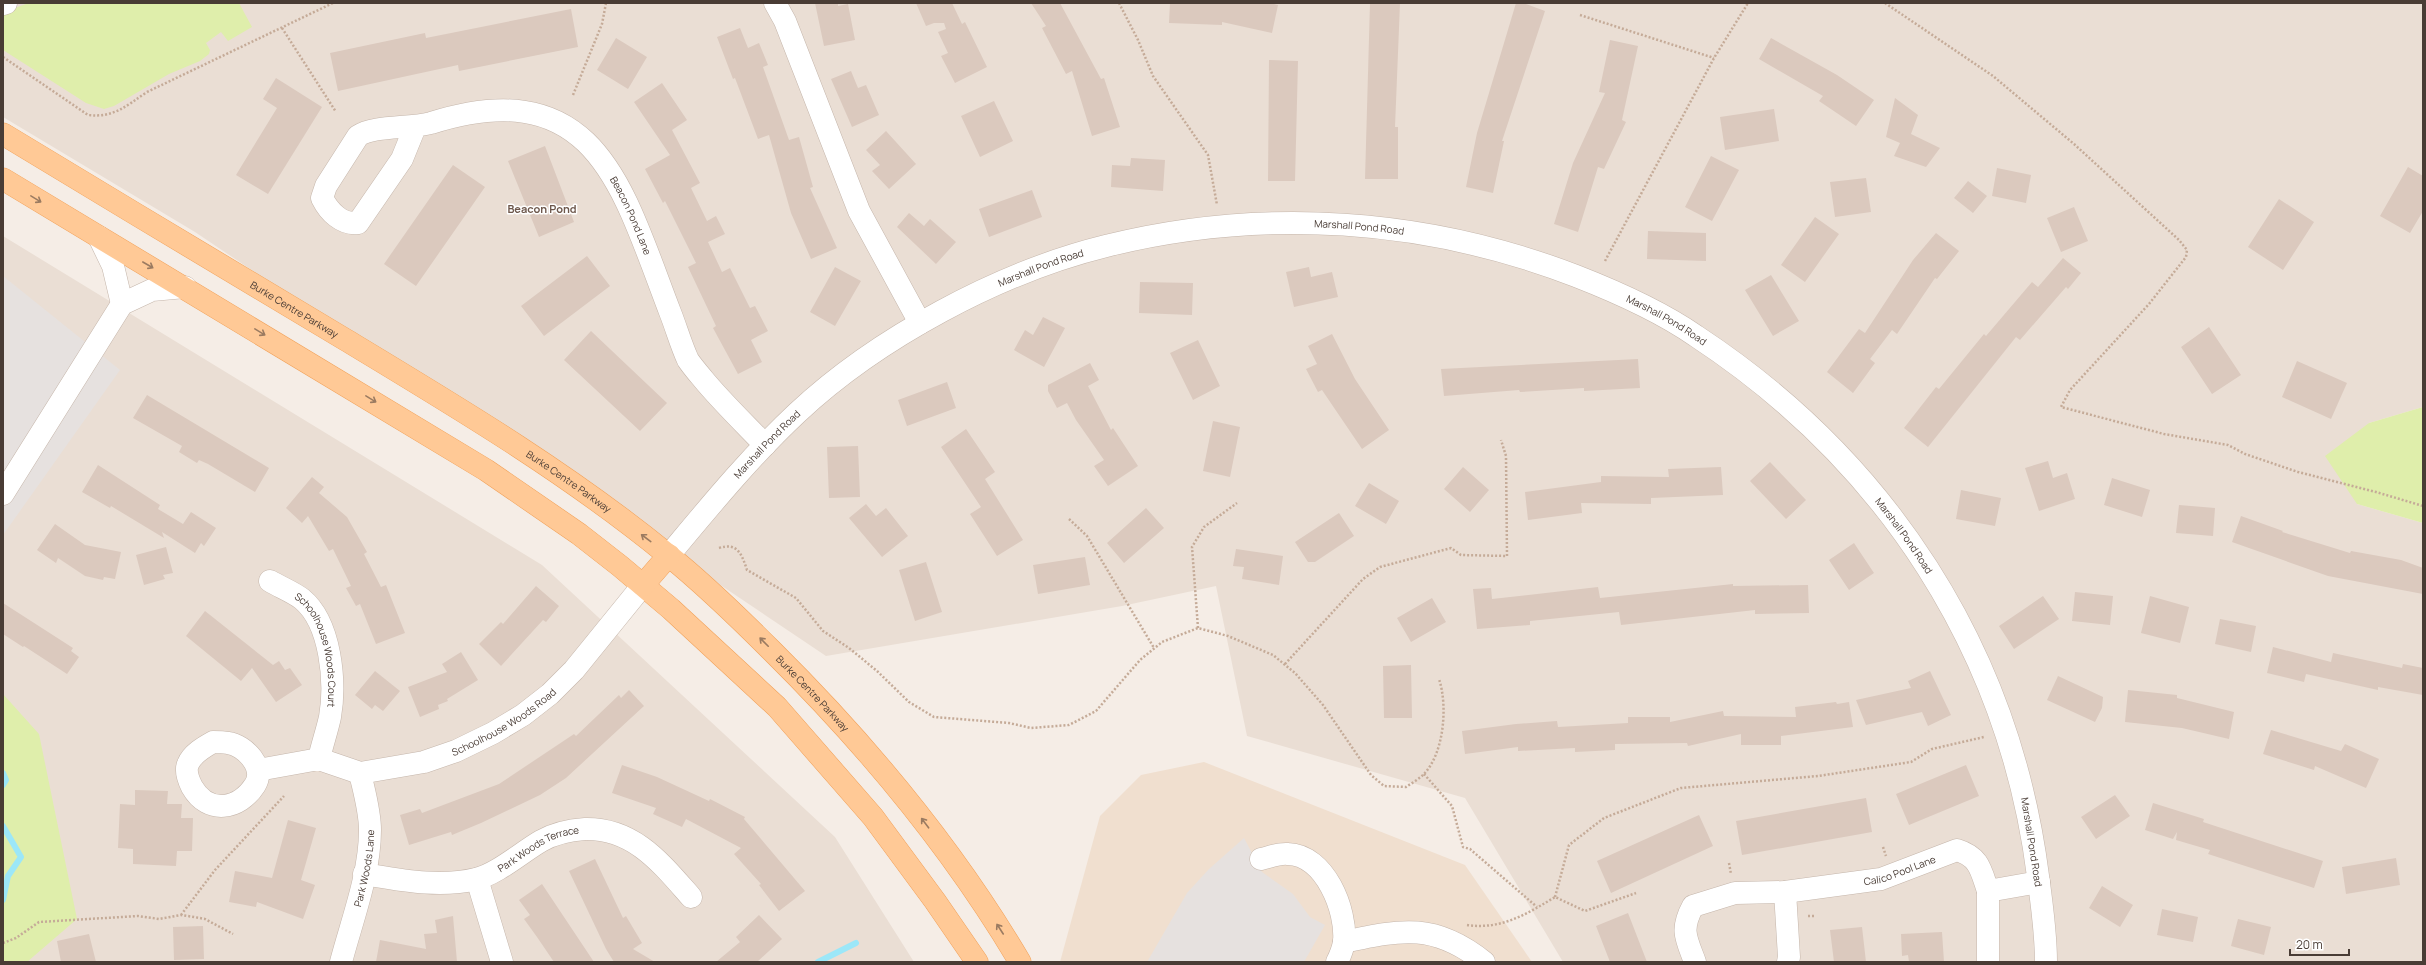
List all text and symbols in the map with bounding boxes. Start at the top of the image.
street label: Beacon Pond Lane [607,174,655,257]
one-way arrow [30,195,42,203]
district label: Beacon Pond [507,201,577,216]
street label: Marshall Pond Road [1314,216,1405,238]
street label: Marshall Pond Road [996,245,1085,290]
one-way arrow [142,262,154,270]
street label: Burke Centre Parkway [248,277,342,341]
street label: Marshall Pond Road [1624,291,1710,348]
one-way arrow [254,328,266,336]
one-way arrow [365,395,377,403]
street label: Marshall Pond Road [730,407,803,481]
street label: Burke Centre Parkway [524,447,615,516]
street label: Marshall Pond Road [1872,495,1936,576]
one-way arrow [640,533,651,542]
street label: Schoolhouse Woods Court [292,589,339,708]
one-way arrow [759,638,769,647]
street label: Burke Centre Parkway [773,652,853,735]
street label: Schoolhouse Woods Road [450,685,559,759]
street label: Marshall Pond Road [2018,796,2046,888]
one-way arrow [921,817,929,828]
street label: Park Woods Terrace [495,823,580,875]
street label: Park Woods Lane [350,829,377,908]
street label: Calico Pool Lane [1863,852,1938,888]
one-way arrow [996,923,1004,934]
scale bar [2290,931,2349,957]
text: 20 m [2296,936,2323,953]

